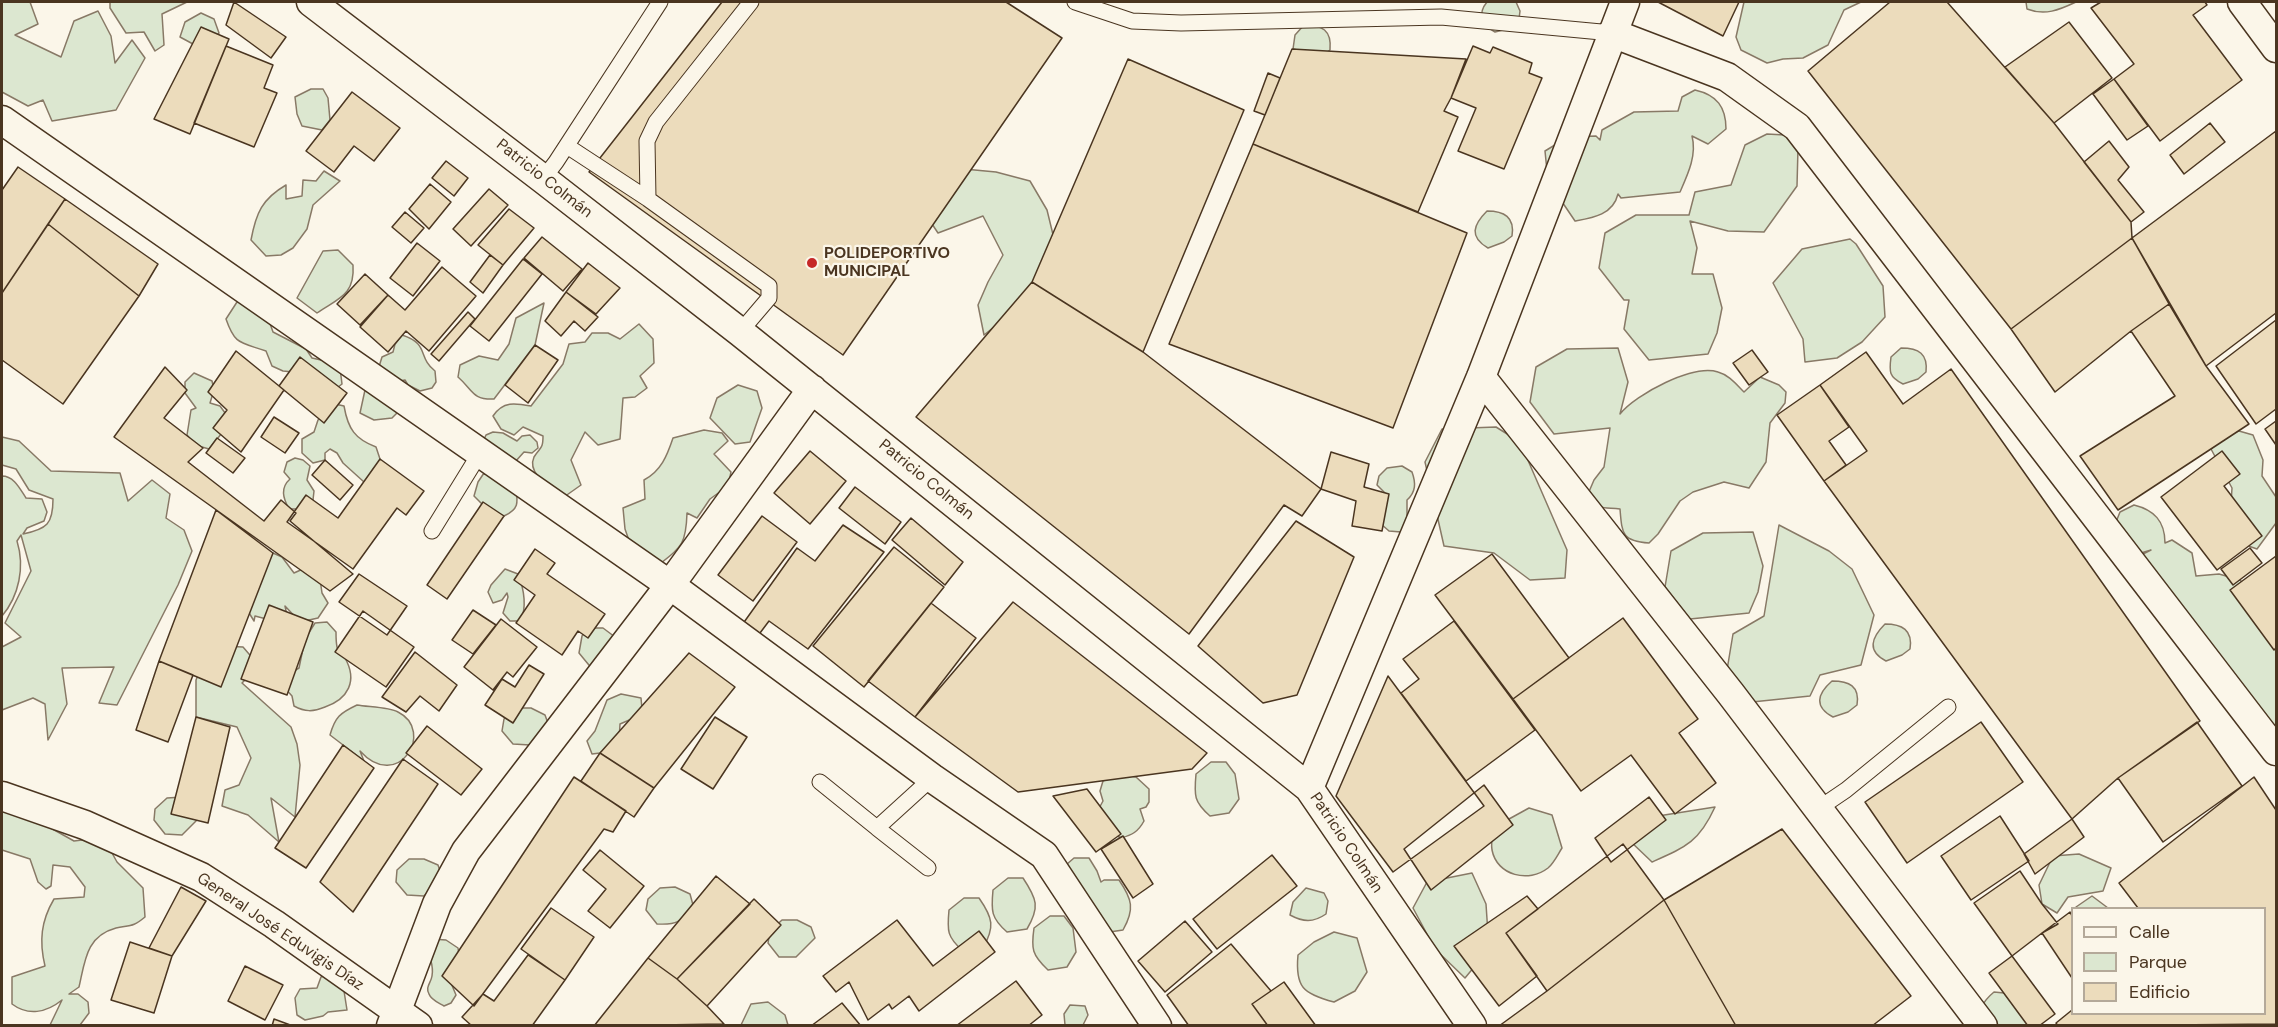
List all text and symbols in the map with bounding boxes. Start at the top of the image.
street label: Patricio Colmán [492,135,596,223]
place label: POLIDEPORTIVO MUNICIPAL [824,244,950,282]
marker: POLIDEPORTIVO MUNICIPAL [805,256,819,270]
street label: Patricio Colmán [875,436,977,524]
street label: Patricio Colmán [1305,789,1387,897]
street label: General José Eduvigis Díaz [193,869,367,995]
legend [2071,907,2266,1015]
text: Calle [2129,920,2170,944]
text: Parque [2129,950,2187,974]
text: Edificio [2129,980,2190,1004]

